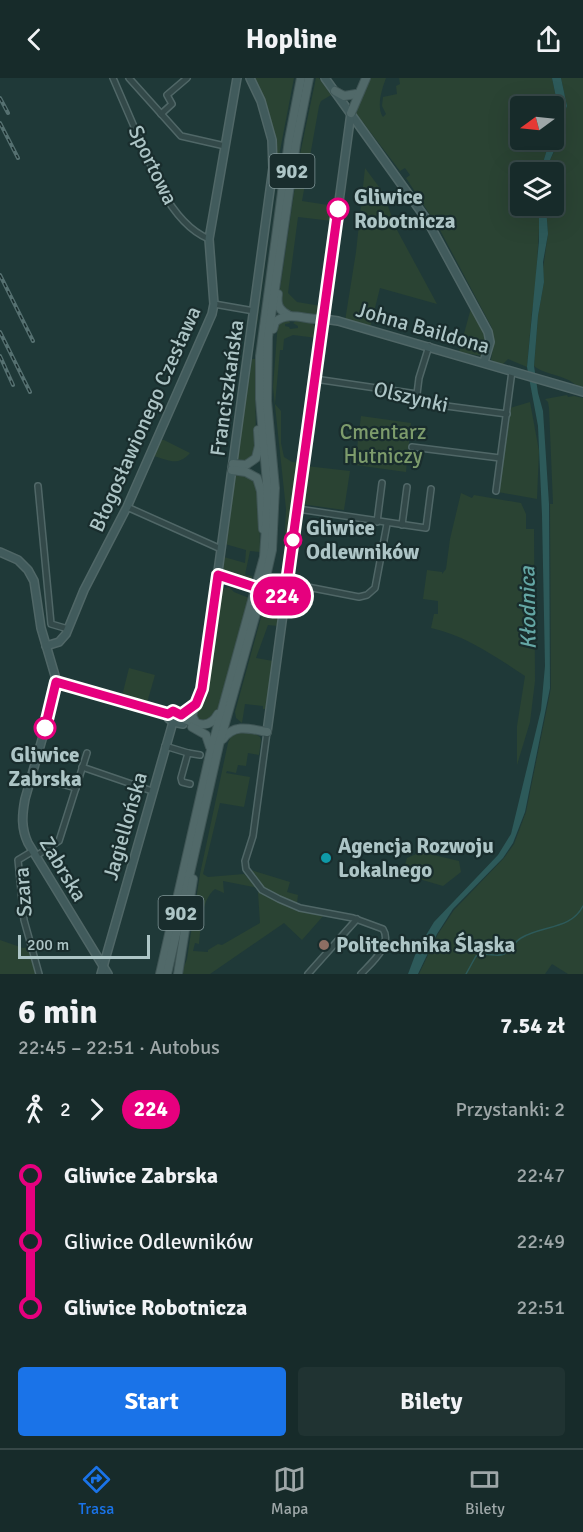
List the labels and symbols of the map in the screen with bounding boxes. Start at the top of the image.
north arrow [510,96,564,150]
street label: Sportowa [123,121,183,209]
road number: 902 [270,154,314,188]
place label: Gliwice Robotnicza [354,184,456,234]
marker: Gliwice Robotnicza [327,198,349,220]
street label: Johna Baildona [353,297,493,359]
street label: Błogosławionego Czesława [83,302,207,536]
street label: Franciszkańska [205,318,249,458]
street label: Olszynki [371,376,451,418]
park label: Cmentarz Hutniczy [340,419,426,469]
place label: Gliwice Odlewników [306,515,419,565]
marker: Gliwice Odlewników [284,531,302,549]
water label: Kłodnica [513,565,542,650]
line badge: 224 [248,576,316,616]
marker: Gliwice Zabrska [34,717,56,739]
place label: Gliwice Zabrska [8,742,82,792]
street label: Jagiellońska [97,769,153,883]
street label: Zabrska [33,832,93,906]
place label: Agencja Rozwoju Lokalnego [338,833,494,883]
marker: Agencja Rozwoju Lokalnego [319,851,333,865]
street label: Szara [8,866,38,918]
road number: 902 [158,896,204,930]
place label: Politechnika Śląska [336,931,515,958]
scale bar [18,932,150,960]
marker: Politechnika Śląska [317,938,331,952]

